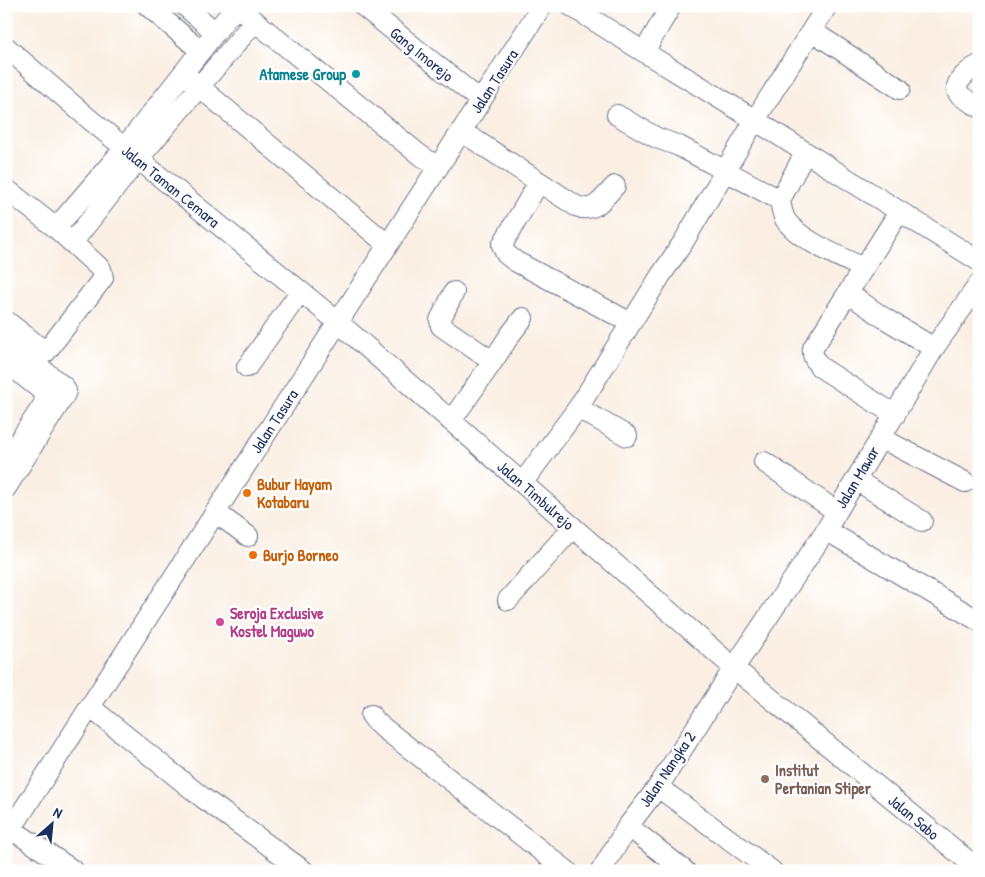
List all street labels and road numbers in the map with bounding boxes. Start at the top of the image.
street label: Gang Imorejo [386,22,459,87]
street label: Jalan Tasura [465,45,523,117]
street label: Jalan Taman Cemara [117,140,225,232]
street label: Jalan Tasura [245,385,303,457]
street label: Jalan Mawar [830,442,884,512]
street label: Jalan Timbulrejo [493,455,580,535]
street label: Jalan Nangka 2 [634,726,701,811]
street label: Jalan Sabo [884,789,945,845]

